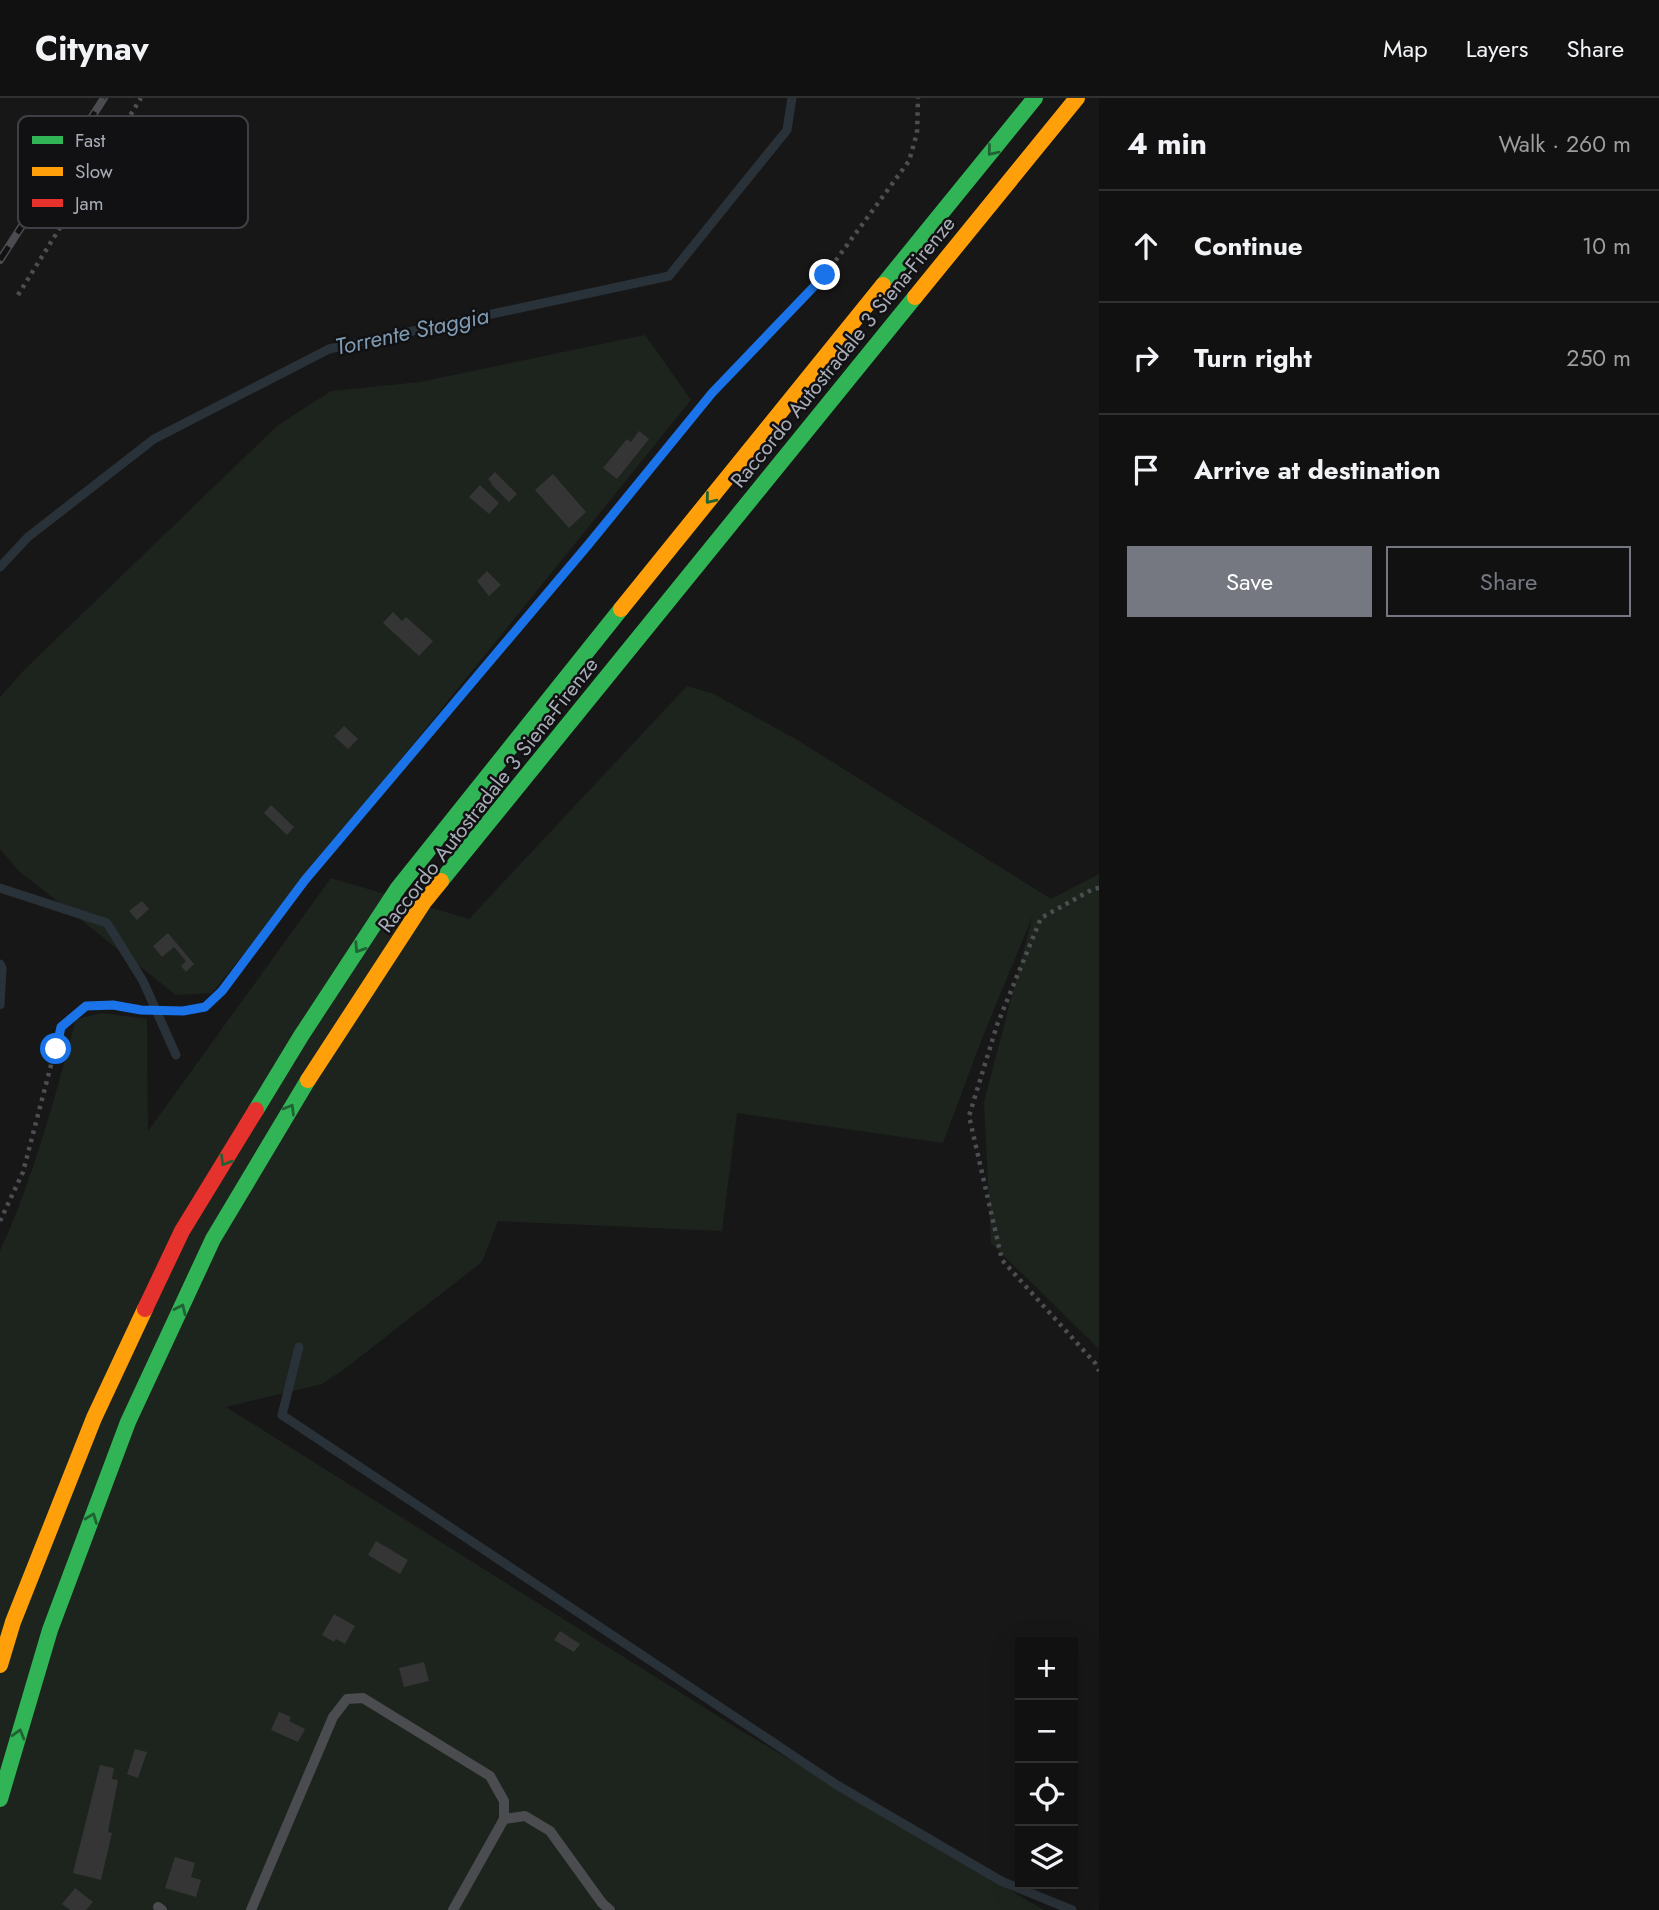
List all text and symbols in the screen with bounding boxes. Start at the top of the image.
text: Citynav [35,25,149,72]
text: Map [1383,31,1428,66]
text: Layers [1466,31,1528,66]
text: Share [1566,31,1624,66]
legend [18,116,248,228]
text: 4 min [1127,122,1207,165]
text: Fast [75,127,106,154]
text: Walk · 260 m [1498,127,1631,161]
one-way arrow [988,143,1001,156]
text: Slow [75,158,113,185]
text: Jam [72,190,104,217]
street label: Raccordo Autostradale 3 Siena-Firenze [724,210,962,494]
icon: ahead [1127,227,1165,265]
text: Continue [1194,227,1303,265]
text: 10 m [1582,229,1631,263]
route end [809,259,840,290]
water label: Torrente Staggia [332,298,492,364]
icon: right [1127,339,1165,377]
text: Turn right [1194,339,1312,377]
text: 250 m [1566,341,1631,375]
icon: arrive [1127,451,1165,489]
text: Arrive at destination [1194,451,1441,489]
one-way arrow [706,490,718,503]
button: Save [1127,546,1372,617]
button: Share [1386,546,1631,617]
street label: Raccordo Autostradale 3 Siena-Firenze [371,651,605,939]
one-way arrow [354,940,367,953]
route start [40,1033,71,1064]
one-way arrow [282,1104,295,1117]
one-way arrow [220,1154,233,1167]
one-way arrow [173,1304,187,1316]
one-way arrow [84,1513,98,1525]
map controls [1015,1637,1078,1889]
button: + [1015,1637,1078,1700]
button: − [1015,1700,1078,1763]
one-way arrow [11,1728,26,1740]
button: locate [1015,1763,1078,1826]
button: layers [1015,1826,1078,1889]

